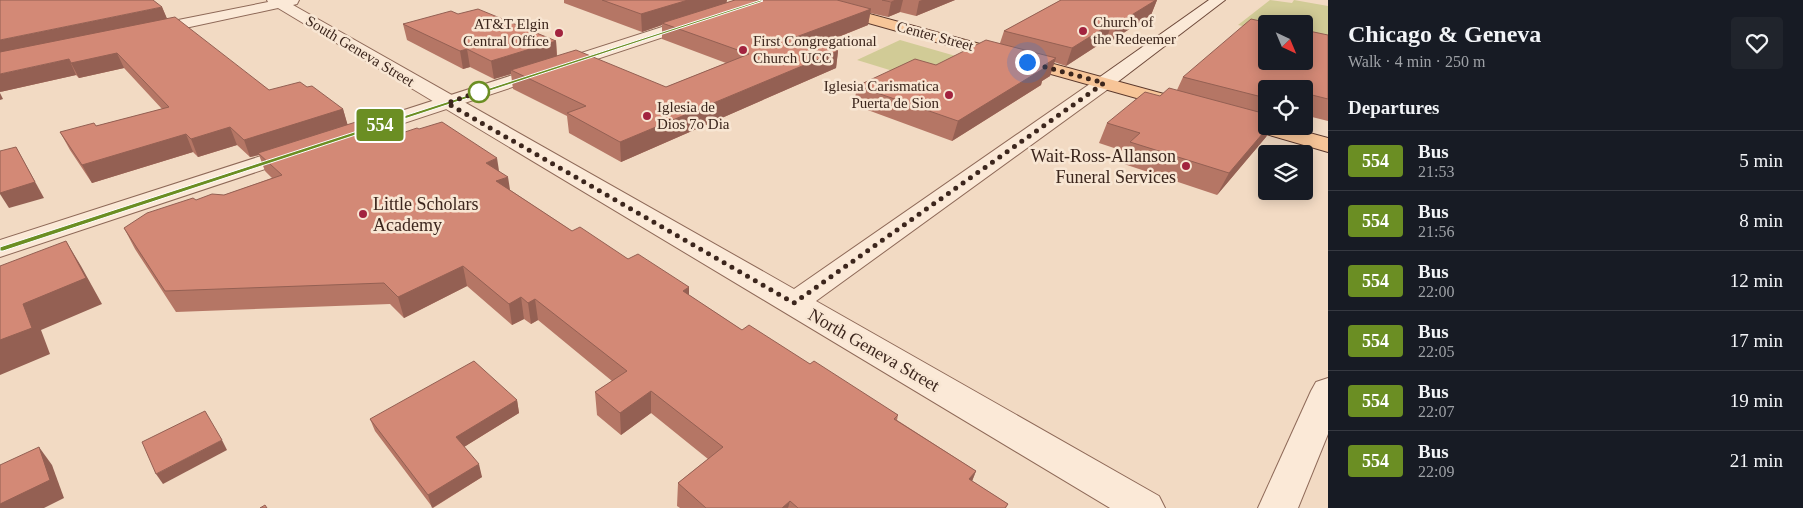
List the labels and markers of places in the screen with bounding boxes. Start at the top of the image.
place label: Church of the Redeemer [1093,14,1176,47]
place label: AT&T Elgin Central Office [463,16,549,49]
marker: Church of the Redeemer [1077,25,1089,37]
marker: AT&T Elgin Central Office [553,27,565,39]
place label: First Congregational Church UCC [753,33,877,66]
marker: First Congregational Church UCC [737,44,749,56]
place label: Iglesia Carismatica Puerta de Sion [824,78,939,111]
unlabelled marker [468,81,490,103]
marker: Iglesia Carismatica Puerta de Sion [943,89,955,101]
place label: Iglesia de Dios 7o Dia [657,99,730,132]
marker: Iglesia de Dios 7o Dia [641,110,653,122]
place label: Wait-Ross-Allanson Funeral Services [1030,146,1176,187]
marker: Wait-Ross-Allanson Funeral Services [1180,160,1192,172]
place label: Little Scholars Academy [373,194,478,235]
marker: Little Scholars Academy [357,208,369,220]

